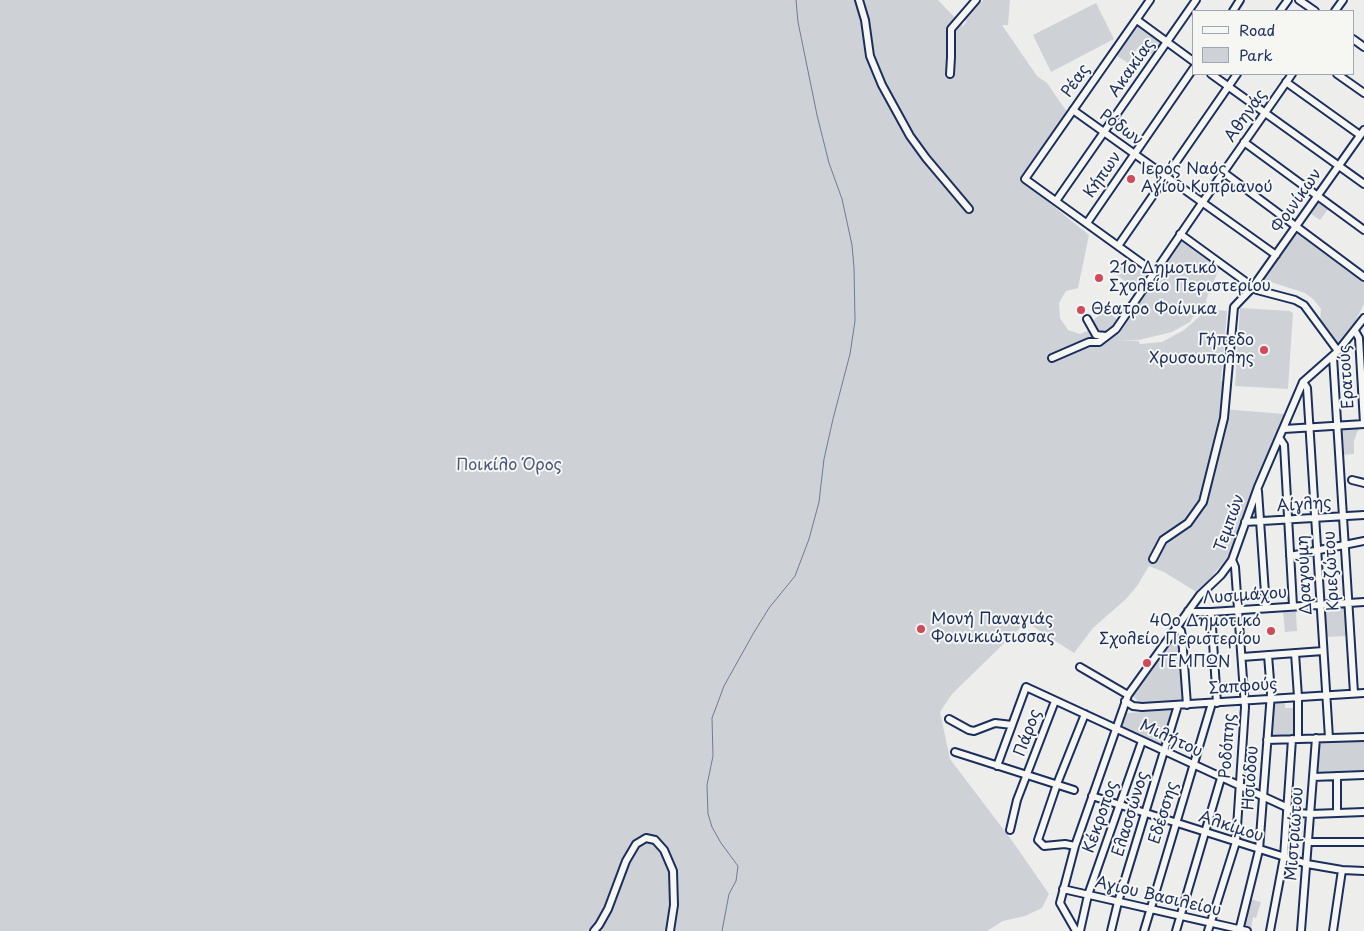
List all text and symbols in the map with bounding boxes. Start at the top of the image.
legend [1192,10,1354,75]
text: Road [1239,18,1275,41]
street label: Ακακίας [1105,35,1159,101]
text: Park [1239,43,1273,66]
street label: Ρέας [1058,61,1094,101]
street label: Αθηνάς [1221,86,1271,146]
street label: Ρόδων [1096,106,1146,150]
street label: Κήπων [1080,148,1126,202]
place label: Ιερός Ναός Αγίου Κυπριανού [1141,160,1273,198]
street label: Φοινίκων [1268,165,1326,237]
marker: Ιερός Ναός Αγίου Κυπριανού [1125,173,1137,185]
place label: 21ο Δημοτικό Σχολείο Περιστερίου [1109,259,1271,297]
marker: 21ο Δημοτικό Σχολείο Περιστερίου [1093,272,1105,284]
place label: Θέατρο Φοίνικα [1091,300,1217,320]
marker: Θέατρο Φοίνικα [1075,304,1087,316]
place label: Γήπεδο Χρυσουπολης [1149,331,1254,369]
marker: Γήπεδο Χρυσουπολης [1258,344,1270,356]
street label: Ερατούς [1335,345,1359,409]
park label: Ποικίλο Όρος [456,456,562,476]
street label: Τεμπών [1211,492,1249,554]
street label: Αίγλης [1276,494,1332,516]
street label: Κριεζώτου [1320,530,1344,612]
street label: Δραγούμη [1293,535,1317,615]
street label: Λυσιμάχου [1202,583,1288,609]
place label: Μονή Παναγιάς Φοινικιώτισσας [931,610,1055,648]
place label: 40ο Δημοτικό Σχολείο Περιστερίου [1099,612,1261,650]
marker: Μονή Παναγιάς Φοινικιώτισσας [915,623,927,635]
marker: 40ο Δημοτικό Σχολείο Περιστερίου [1265,625,1277,637]
place label: ΤΕΜΠΏΝ [1157,653,1231,673]
marker: ΤΕΜΠΏΝ [1141,657,1153,669]
street label: Σαπφούς [1208,675,1278,699]
street label: Πάρος [1011,707,1045,759]
street label: Ροδόπης [1216,713,1240,779]
street label: Μιλήτου [1137,716,1205,762]
street label: Ησιόδου [1239,745,1263,811]
street label: Ελασσώνος [1109,769,1153,859]
street label: Κέκροπος [1080,778,1122,856]
street label: Εδέσσης [1145,779,1183,847]
street label: Μιστριώτου [1282,786,1308,882]
street label: Αλκίμου [1196,808,1266,846]
street label: Αγίου Βασιλείου [1093,873,1223,921]

